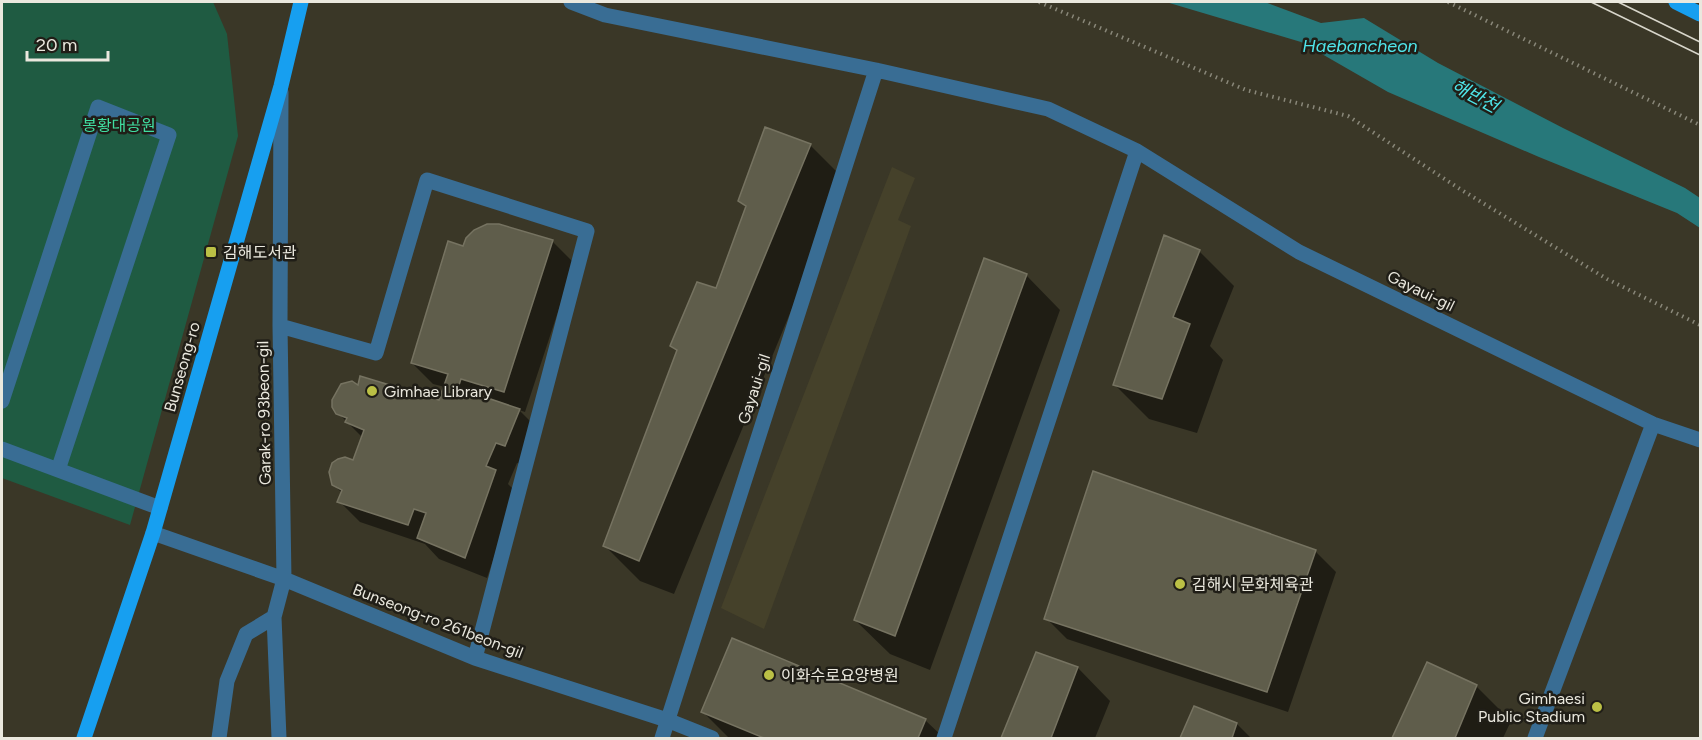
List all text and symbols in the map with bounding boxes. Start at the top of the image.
scale bar [27,24,108,62]
text: 20 m [36,34,77,56]
water label: Haebancheon [1302,35,1418,57]
water label: 해반천 [1448,75,1504,119]
park label: 봉황대공원 [82,116,156,135]
place label: 김해도서관 [223,243,297,262]
marker: 김해도서관 [204,245,218,259]
street label: Gayaui-gil [1384,267,1458,315]
street label: Bunseong-ro [160,320,204,414]
street label: Garak-ro 93beon-gil [253,341,275,485]
street label: Gayaui-gil [734,352,774,426]
place label: Gimhae Library [384,382,493,401]
marker: Gimhae Library [365,384,379,398]
place label: 김해시 문화체육관 [1192,575,1314,594]
marker: 김해시 문화체육관 [1173,577,1187,591]
street label: Bunseong-ro 261beon-gil [350,580,526,662]
place label: 이화수로요양병원 [781,666,899,685]
marker: 이화수로요양병원 [762,668,776,682]
place label: Gimhaesi Public Stadium [1478,689,1585,726]
marker: Gimhaesi Public Stadium [1590,700,1604,714]

